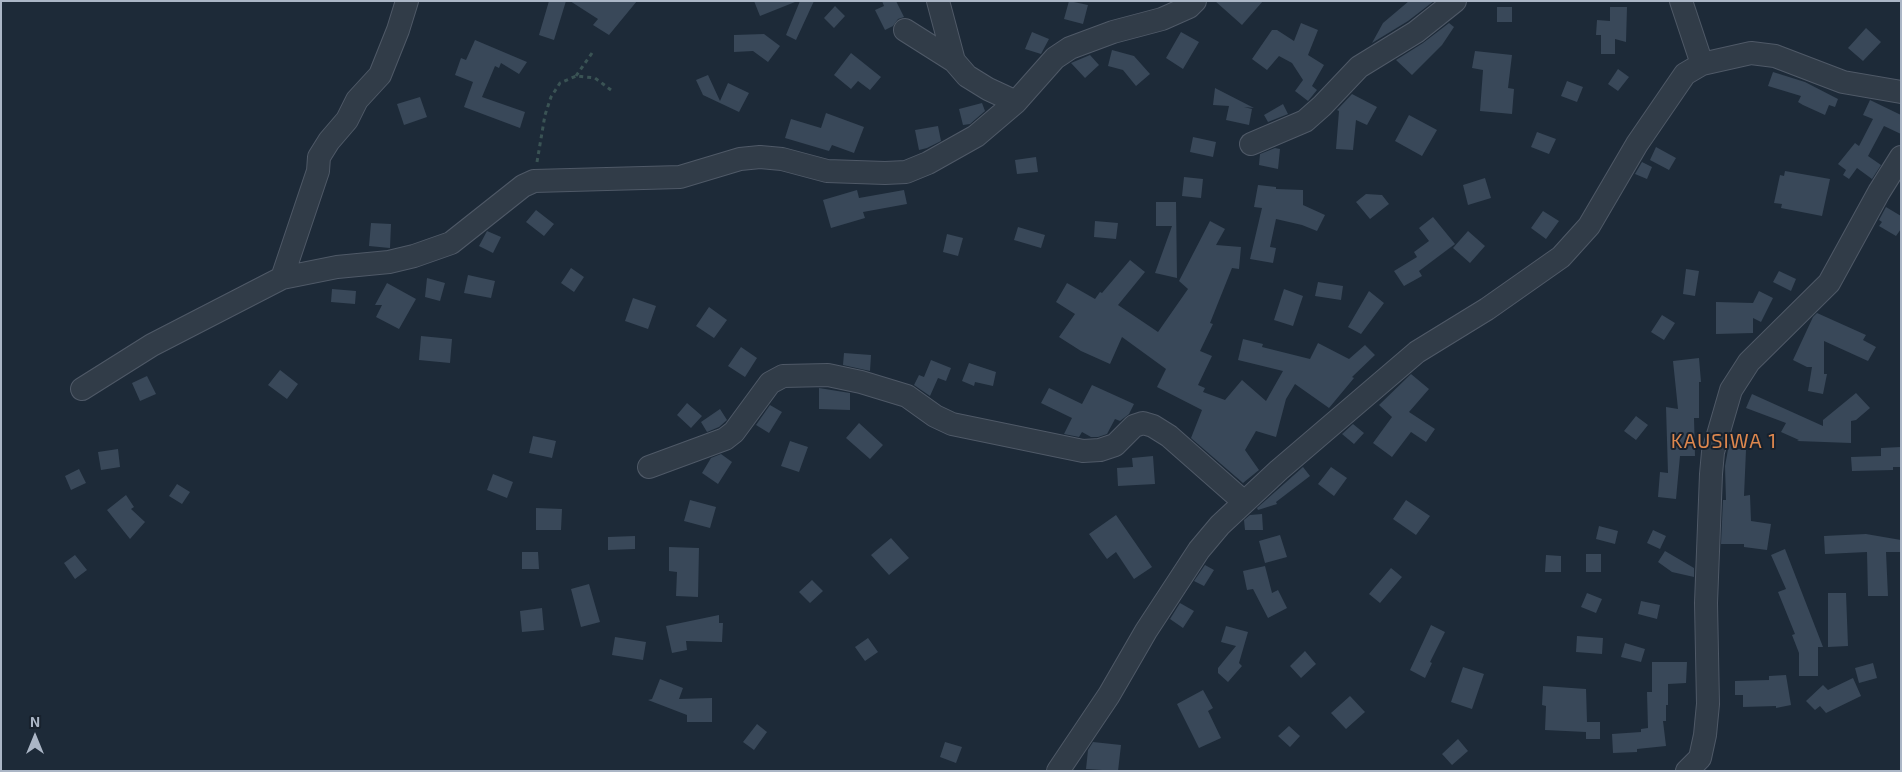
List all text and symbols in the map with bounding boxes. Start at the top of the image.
district label: KAUSIWA 1 [1670,429,1778,453]
north arrow [10,712,60,762]
text: N [30,713,40,730]

